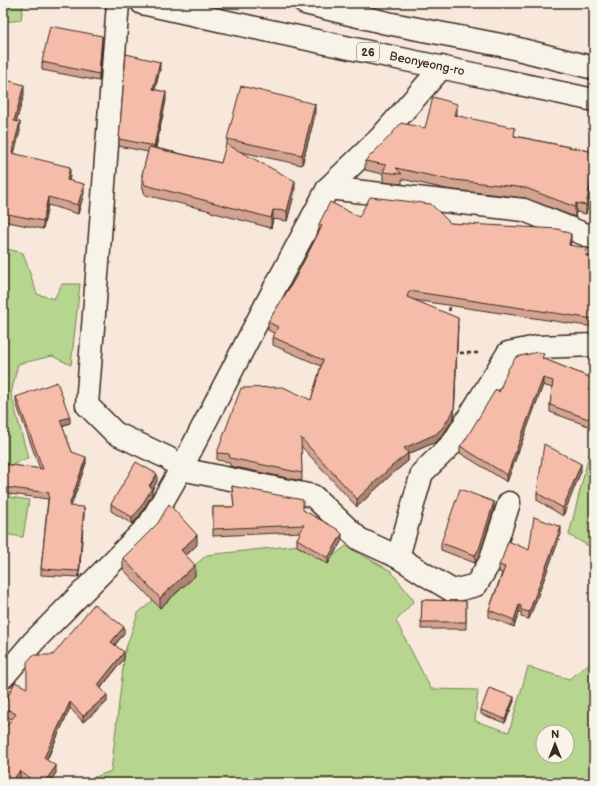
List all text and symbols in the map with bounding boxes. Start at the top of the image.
road number: 26 [357,43,379,61]
street label: Beonyeong-ro [388,49,466,79]
north arrow [535,724,575,764]
text: N [551,728,559,741]

